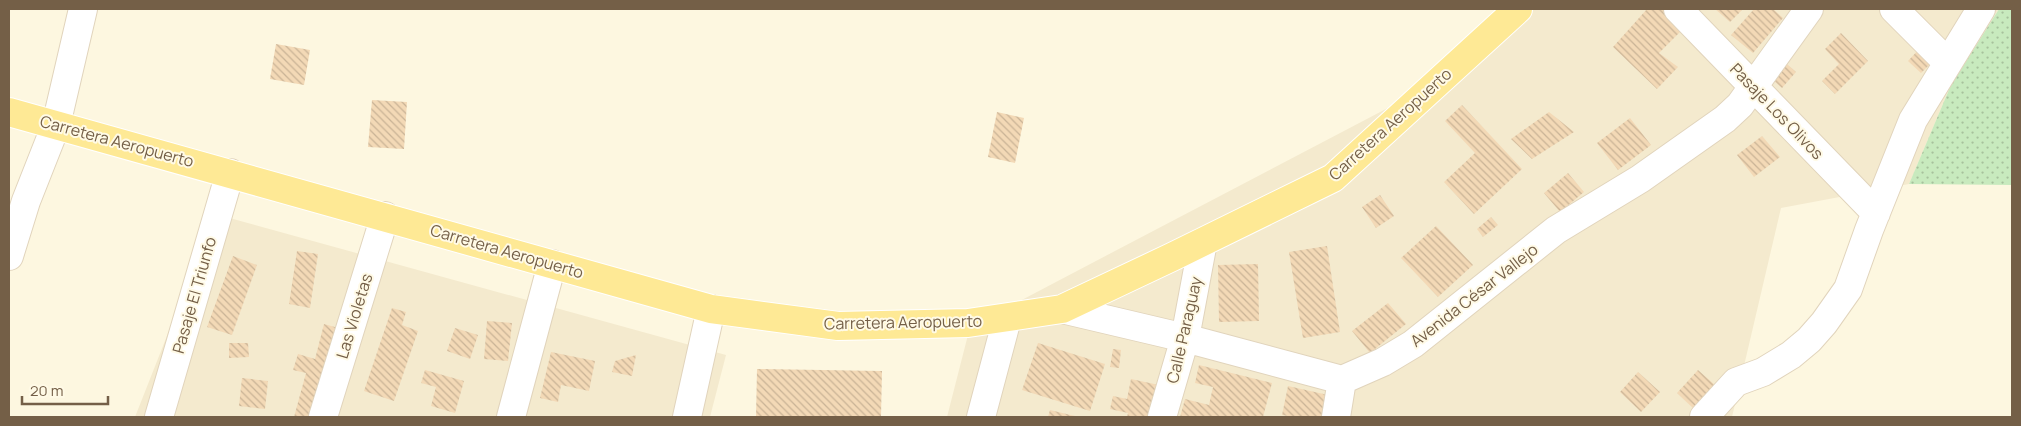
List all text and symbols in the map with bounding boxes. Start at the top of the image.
street label: Pasaje Los Olivos [1725,58,1829,164]
street label: Carretera Aeropuerto [1324,63,1456,185]
street label: Carretera Aeropuerto [38,110,196,172]
street label: Carretera Aeropuerto [428,219,586,283]
street label: Pasaje El Triunfo [167,234,221,356]
street label: Avenida César Vallejo [1406,238,1542,352]
street label: Las Violetas [331,271,377,361]
street label: Calle Paraguay [1161,274,1207,385]
street label: Carretera Aeropuerto [824,310,982,334]
scale bar [22,374,109,406]
text: 20 m [30,380,63,401]

